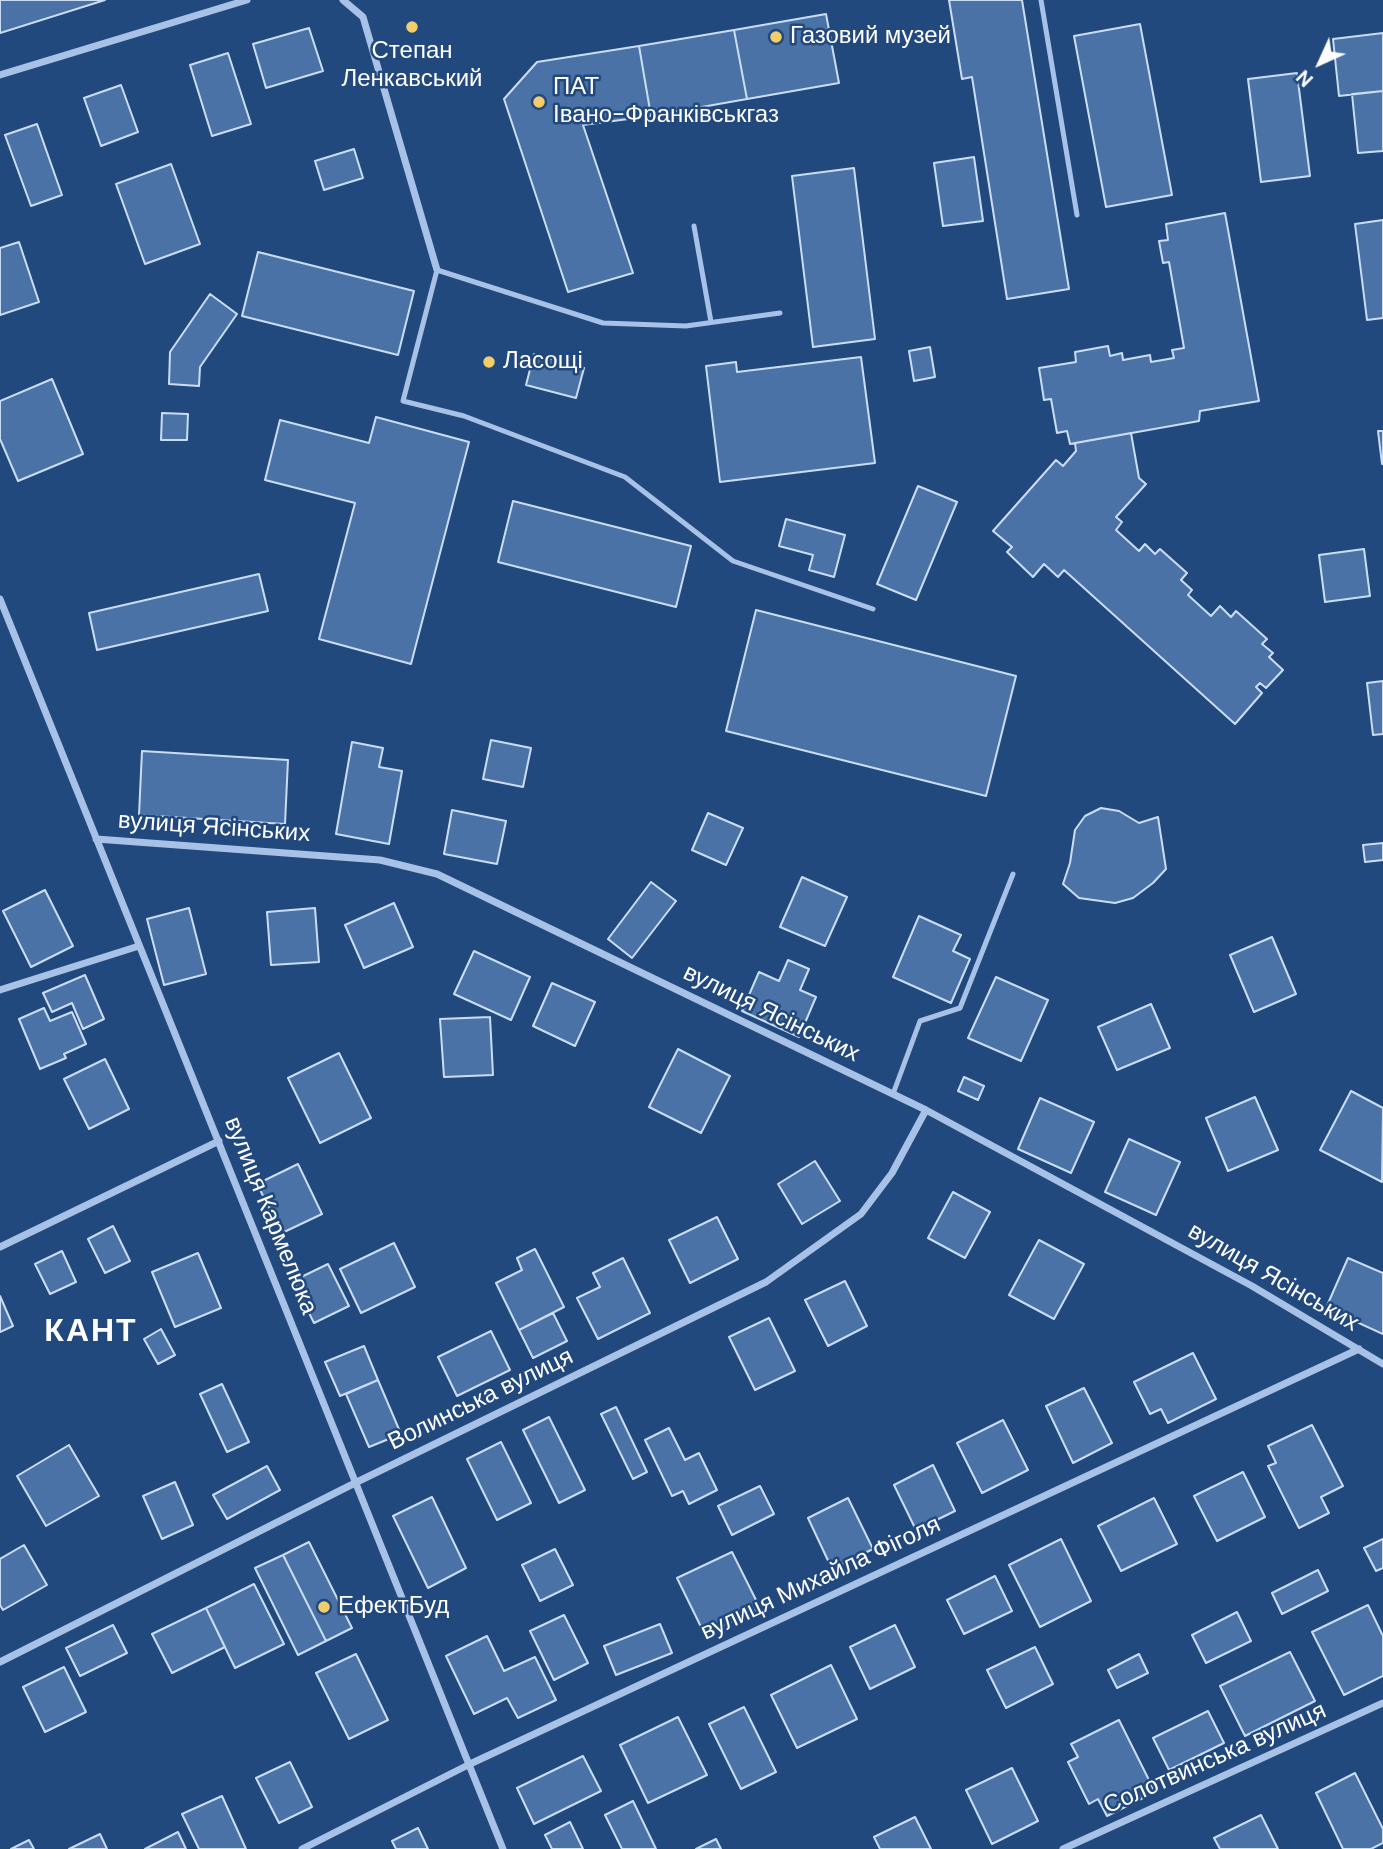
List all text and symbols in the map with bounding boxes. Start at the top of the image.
marker: Степан Ленкавський [404,19,420,35]
place label: Газовий музей [790,23,951,51]
north arrow [1285,28,1355,98]
marker: Газовий музей [768,29,784,45]
place label: Степан Ленкавський [341,38,483,94]
text: N [1291,64,1319,92]
place label: ПАТ Івано-Франківськгаз [553,74,779,130]
marker: ПАТ Івано-Франківськгаз [531,94,547,110]
place label: Ласощі [503,348,583,376]
marker: Ласощі [481,354,497,370]
street label: вулиця Ясінських [117,807,311,849]
street label: вулиця Ясінських [678,959,864,1069]
street label: вулиця Кармелюка [217,1113,323,1319]
street label: вулиця Ясінських [1182,1217,1364,1339]
district label: КАНТ [45,1314,137,1352]
street label: Волинська вулиця [384,1343,578,1457]
street label: вулиця Михайла Фіголя [696,1511,946,1647]
place label: ЕфектБуд [338,1593,449,1621]
marker: ЕфектБуд [316,1599,332,1615]
street label: Солотвинська вулиця [1099,1697,1331,1821]

